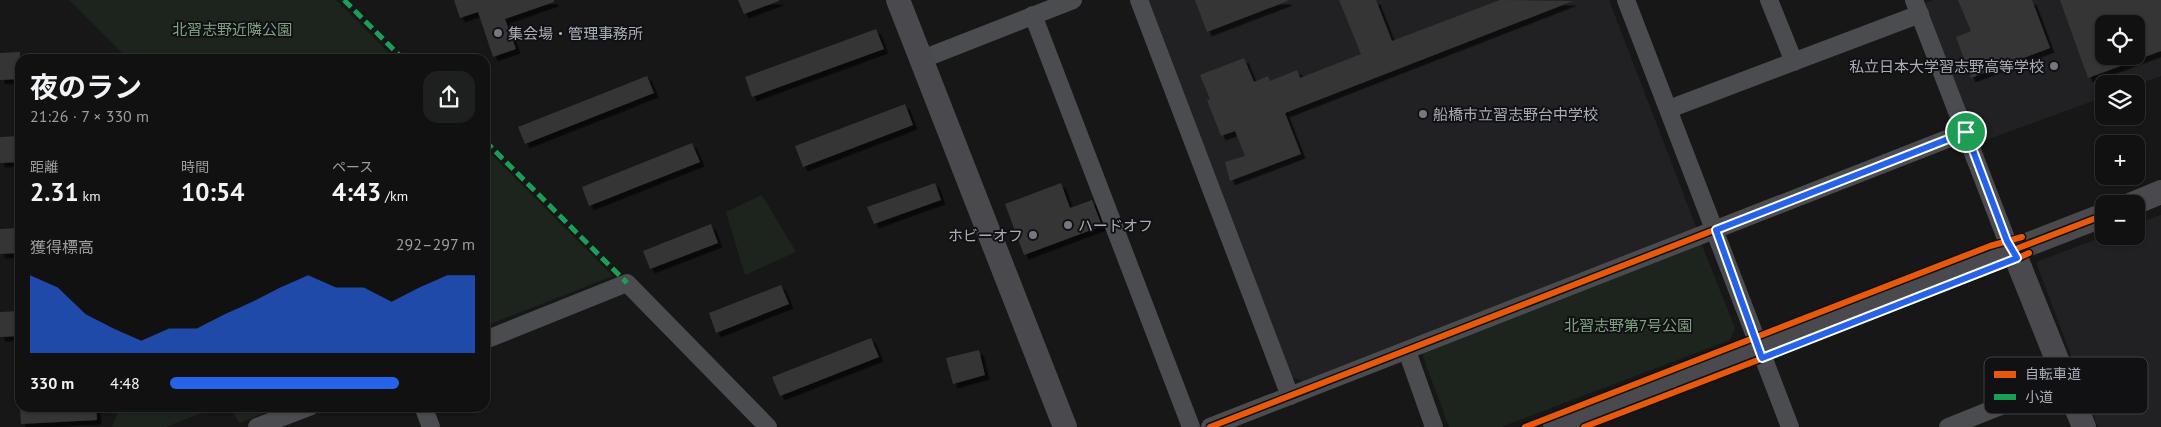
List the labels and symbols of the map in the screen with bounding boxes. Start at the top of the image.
park label: 北習志野近隣公園 [172,20,292,39]
place label: 集会場・管理事務所 [508,24,643,43]
marker: 集会場・管理事務所 [492,27,504,39]
place label: 私立日本大学習志野高等学校 [1849,57,2044,76]
marker: 私立日本大学習志野高等学校 [2048,60,2060,72]
place label: 船橋市立習志野台中学校 [1433,105,1598,124]
marker: 船橋市立習志野台中学校 [1417,108,1429,120]
pin [1945,111,1987,153]
place label: ハードオフ [1078,216,1153,235]
marker: ハードオフ [1062,219,1074,231]
place label: ホビーオフ [948,226,1023,245]
marker: ホビーオフ [1027,229,1039,241]
park label: 北習志野第7号公園 [1564,316,1692,335]
legend [1984,357,2148,414]
text: 自転車道 [2025,365,2081,383]
text: 小道 [2025,388,2053,406]

